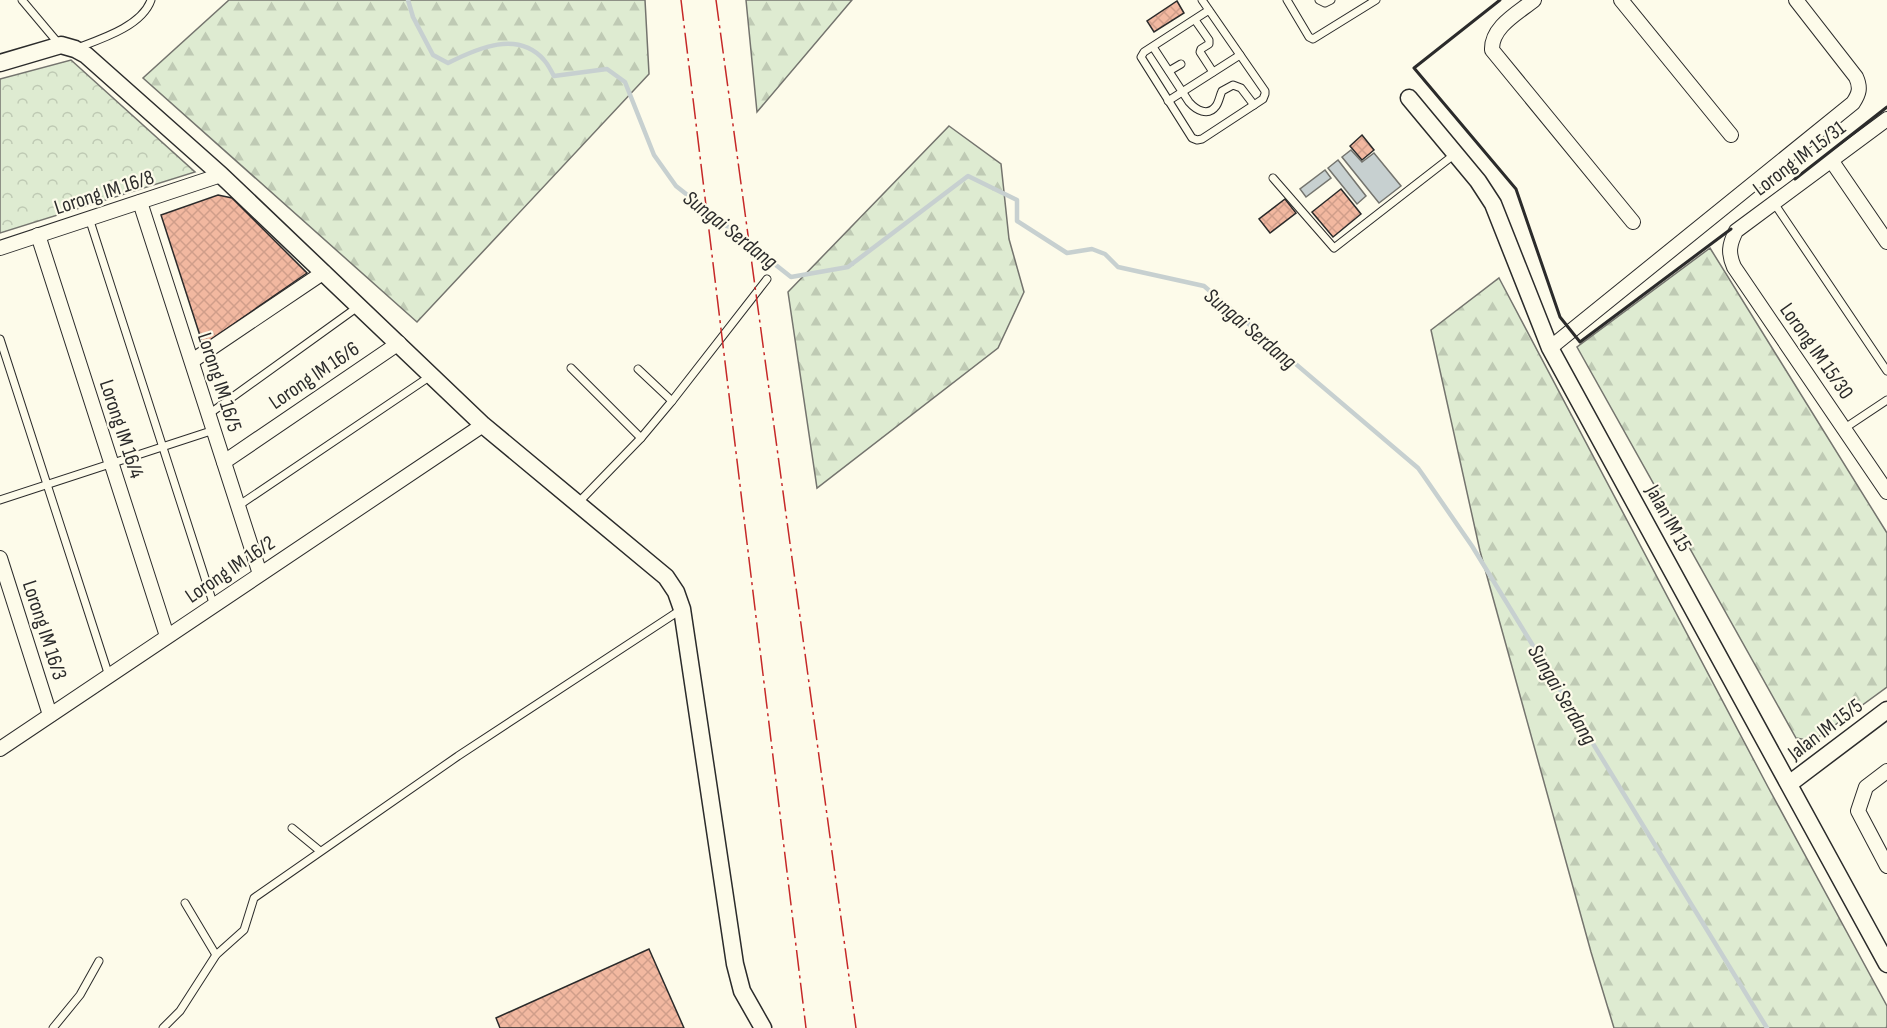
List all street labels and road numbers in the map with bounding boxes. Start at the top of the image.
street label: Lorong IM 15/31 [1748,115,1851,201]
street label: Lorong IM 16/8 [51,165,157,220]
street label: Lorong IM 15/30 [1774,298,1859,404]
street label: Lorong IM 16/5 [192,330,247,435]
street label: Lorong IM 16/6 [264,336,364,415]
street label: Lorong IM 16/4 [94,377,149,482]
street label: Jalan IM 15 [1640,480,1697,556]
street label: Lorong IM 16/2 [181,530,280,609]
street label: Lorong IM 16/3 [17,577,72,683]
street label: Jalan IM 15/5 [1782,693,1868,766]

